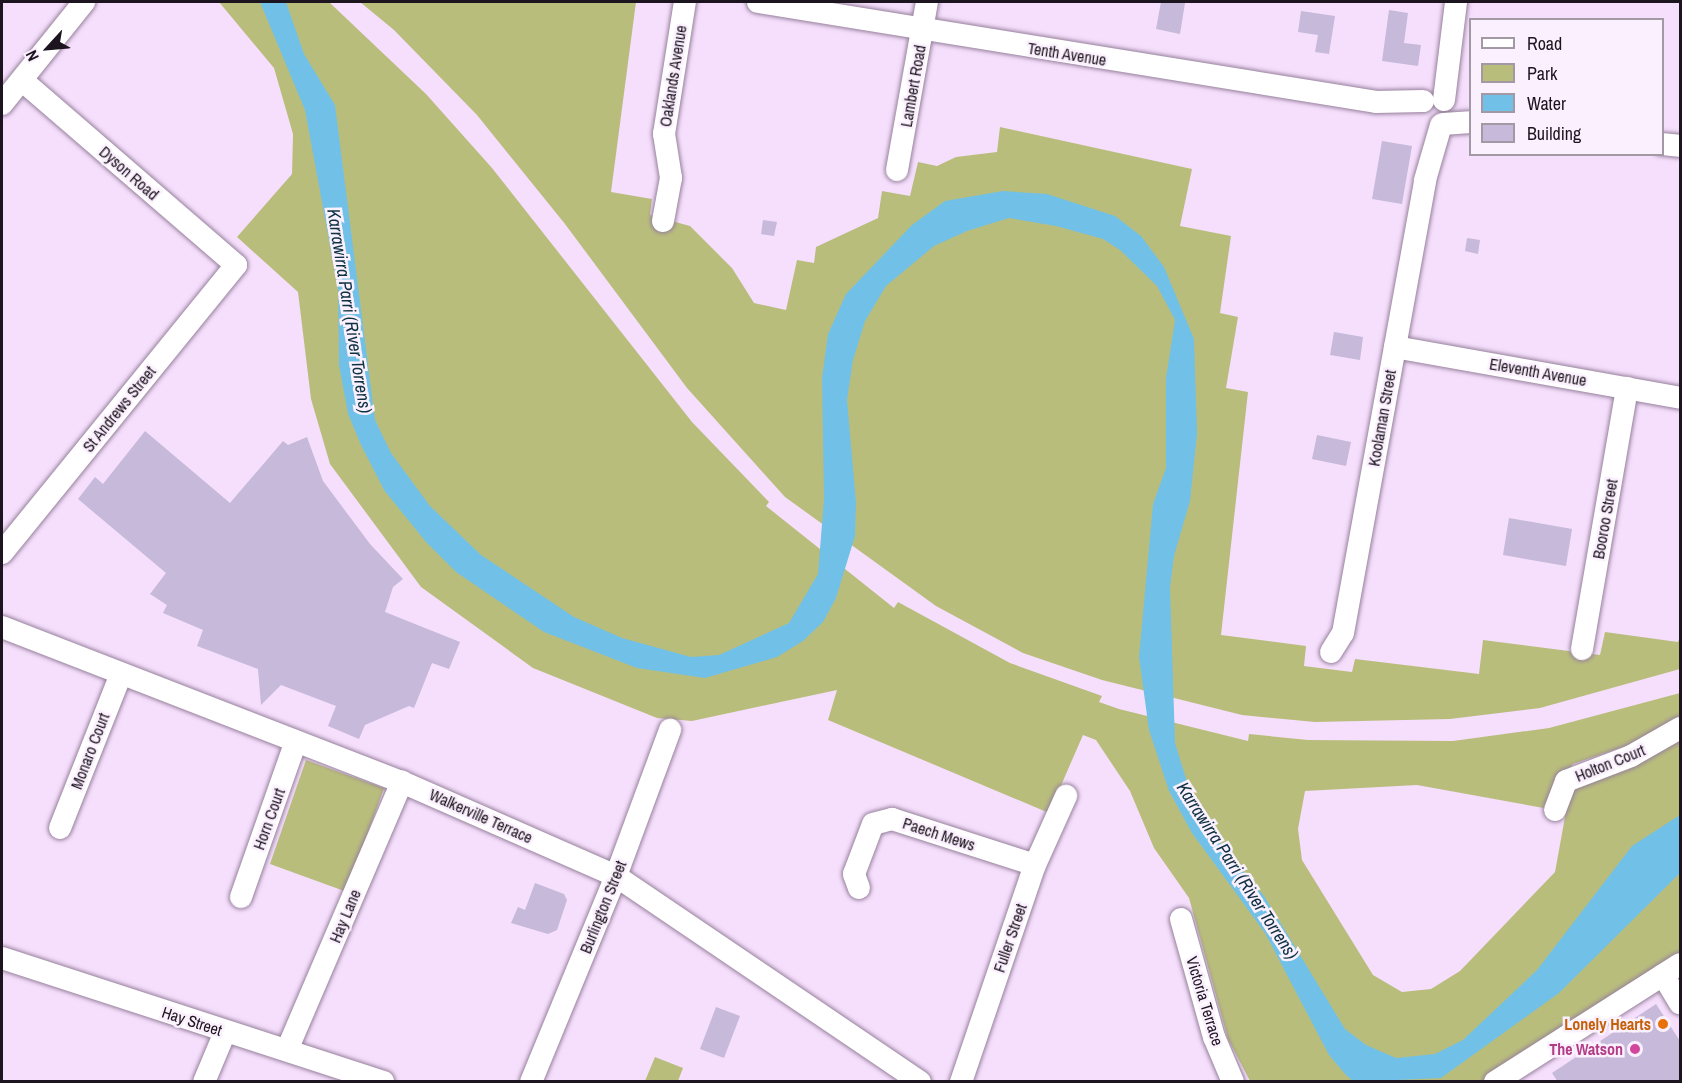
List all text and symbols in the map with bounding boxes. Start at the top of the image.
north arrow [18,18,78,78]
legend [1469,18,1664,156]
street label: Oaklands Avenue [655,23,691,129]
text: Road [1527,31,1562,56]
street label: Tenth Avenue [1026,38,1108,70]
street label: Lambert Road [896,43,930,129]
text: N [20,47,44,65]
text: Park [1527,61,1557,86]
text: Water [1527,91,1566,116]
text: Building [1527,121,1581,146]
street label: Dyson Road [95,142,163,204]
water label: Karrawirra Parri (River Torrens) [322,207,376,415]
street label: Eleventh Avenue [1488,354,1588,390]
street label: St Andrews Street [78,362,160,456]
street label: Koolaman Street [1364,368,1400,468]
street label: Booroo Street [1589,477,1621,561]
street label: Monaro Court [67,710,113,792]
street label: Holton Court [1572,740,1648,786]
water label: Karrawirra Parri (River Torrens) [1172,778,1302,964]
street label: Walkerville Terrace [426,785,536,847]
street label: Horn Court [249,786,289,852]
street label: Paech Mews [900,813,978,855]
street label: Burlington Street [576,858,630,956]
street label: Hay Lane [325,886,365,946]
street label: Fuller Street [989,901,1031,975]
street label: Victoria Terrace [1182,954,1228,1048]
street label: Hay Street [160,1002,224,1040]
place label: Lonely Hearts [1564,1014,1651,1034]
marker: Lonely Hearts [1656,1017,1670,1031]
place label: The Watson [1549,1039,1623,1059]
marker: The Watson [1628,1042,1642,1056]

